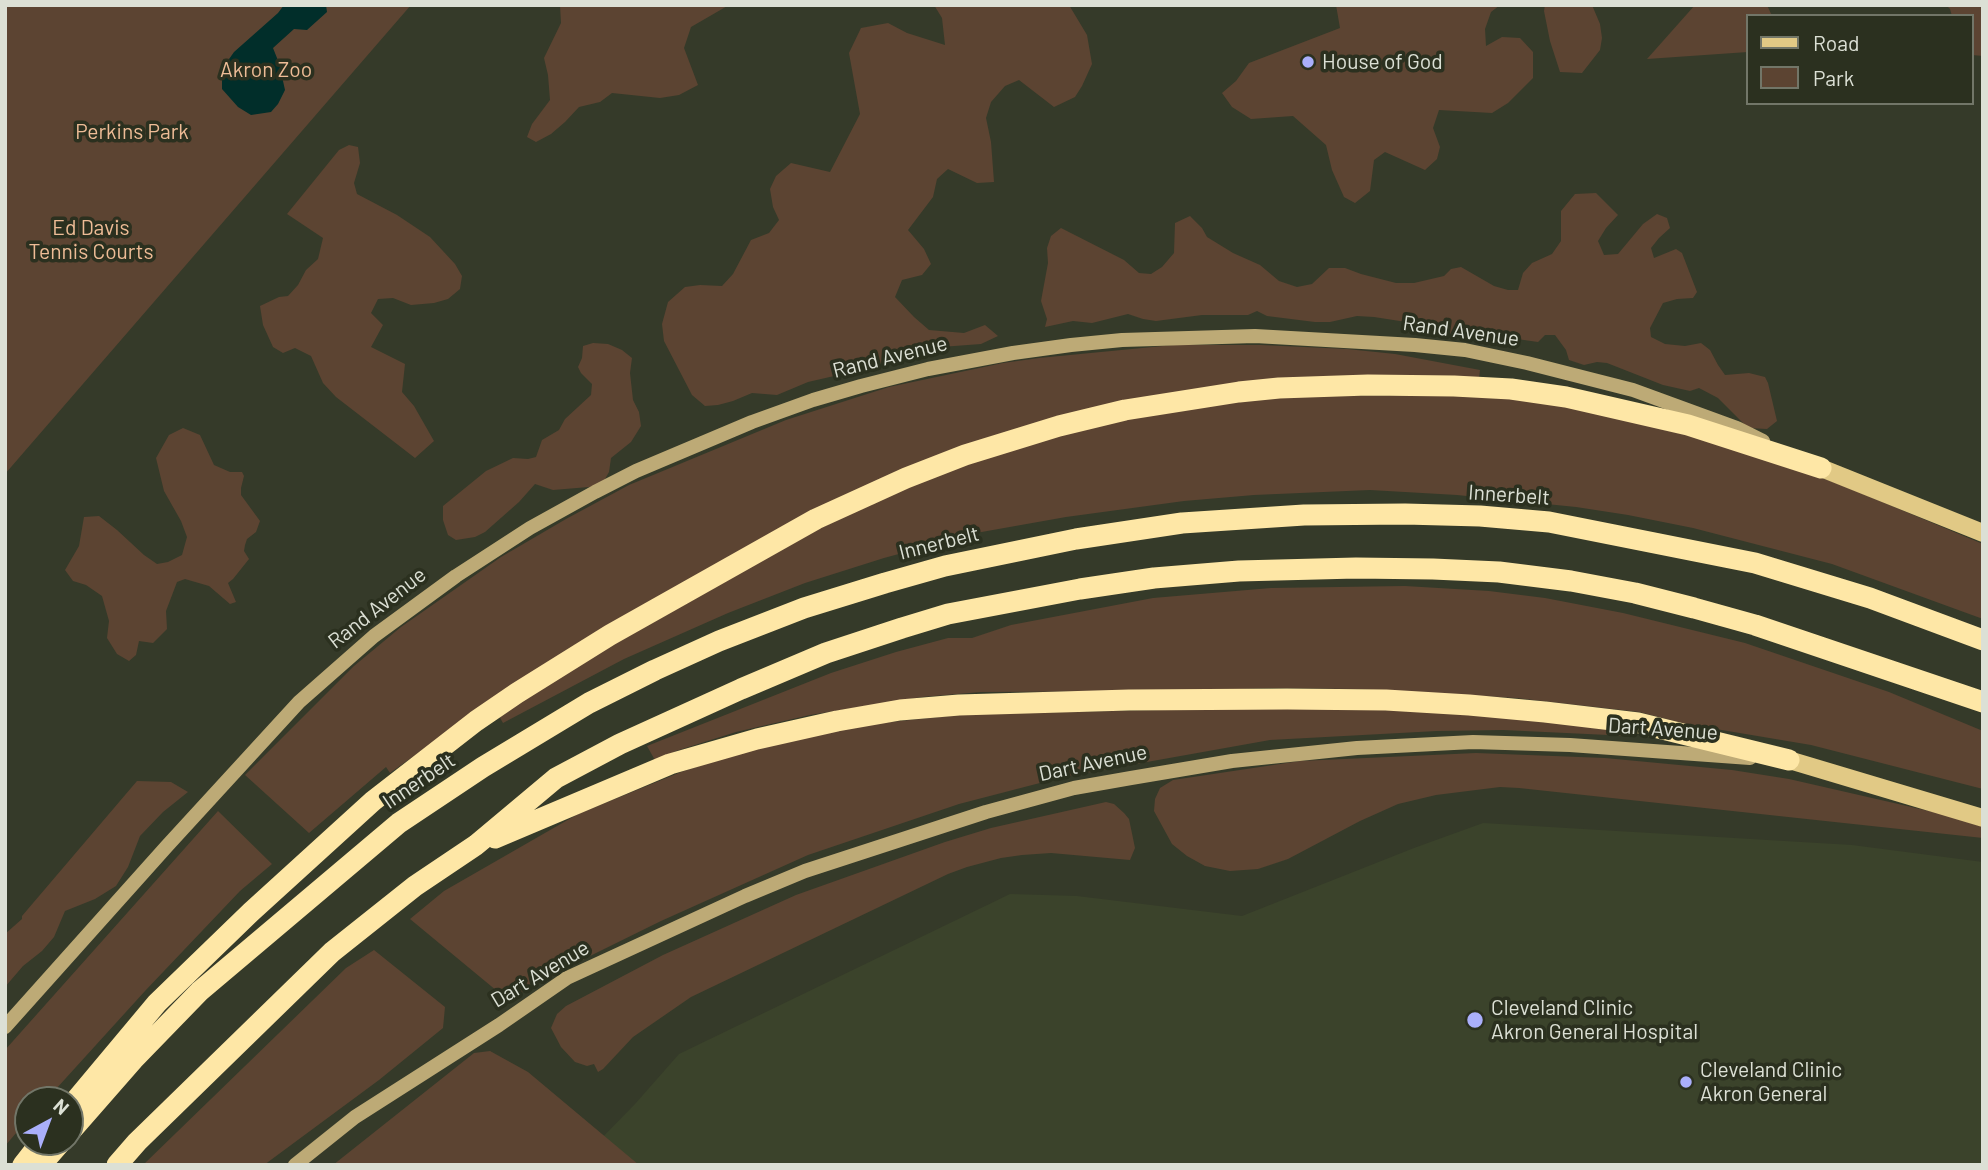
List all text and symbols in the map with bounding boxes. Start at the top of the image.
legend [1746,14,1974,105]
text: Road [1813,30,1859,55]
place label: House of God [1322,49,1443,75]
marker: House of God [1300,54,1316,70]
park label: Akron Zoo [220,57,312,83]
text: Park [1813,65,1854,90]
park label: Perkins Park [75,119,189,145]
park label: Ed Davis Tennis Courts [28,215,154,265]
street label: Rand Avenue [1401,310,1521,352]
street label: Rand Avenue [830,331,950,383]
street label: Innerbelt [1467,480,1551,510]
street label: Innerbelt [896,521,982,565]
street label: Rand Avenue [323,562,431,654]
street label: Dart Avenue [1607,713,1719,745]
street label: Dart Avenue [1037,739,1149,787]
street label: Innerbelt [378,748,460,814]
street label: Dart Avenue [486,935,594,1013]
place label: Cleveland Clinic Akron General Hospital [1491,995,1698,1045]
marker: Cleveland Clinic Akron General Hospital [1465,1010,1485,1030]
place label: Cleveland Clinic Akron General [1700,1057,1842,1107]
marker: Cleveland Clinic Akron General [1678,1074,1694,1090]
north arrow [14,1086,84,1156]
text: N [49,1093,74,1119]

